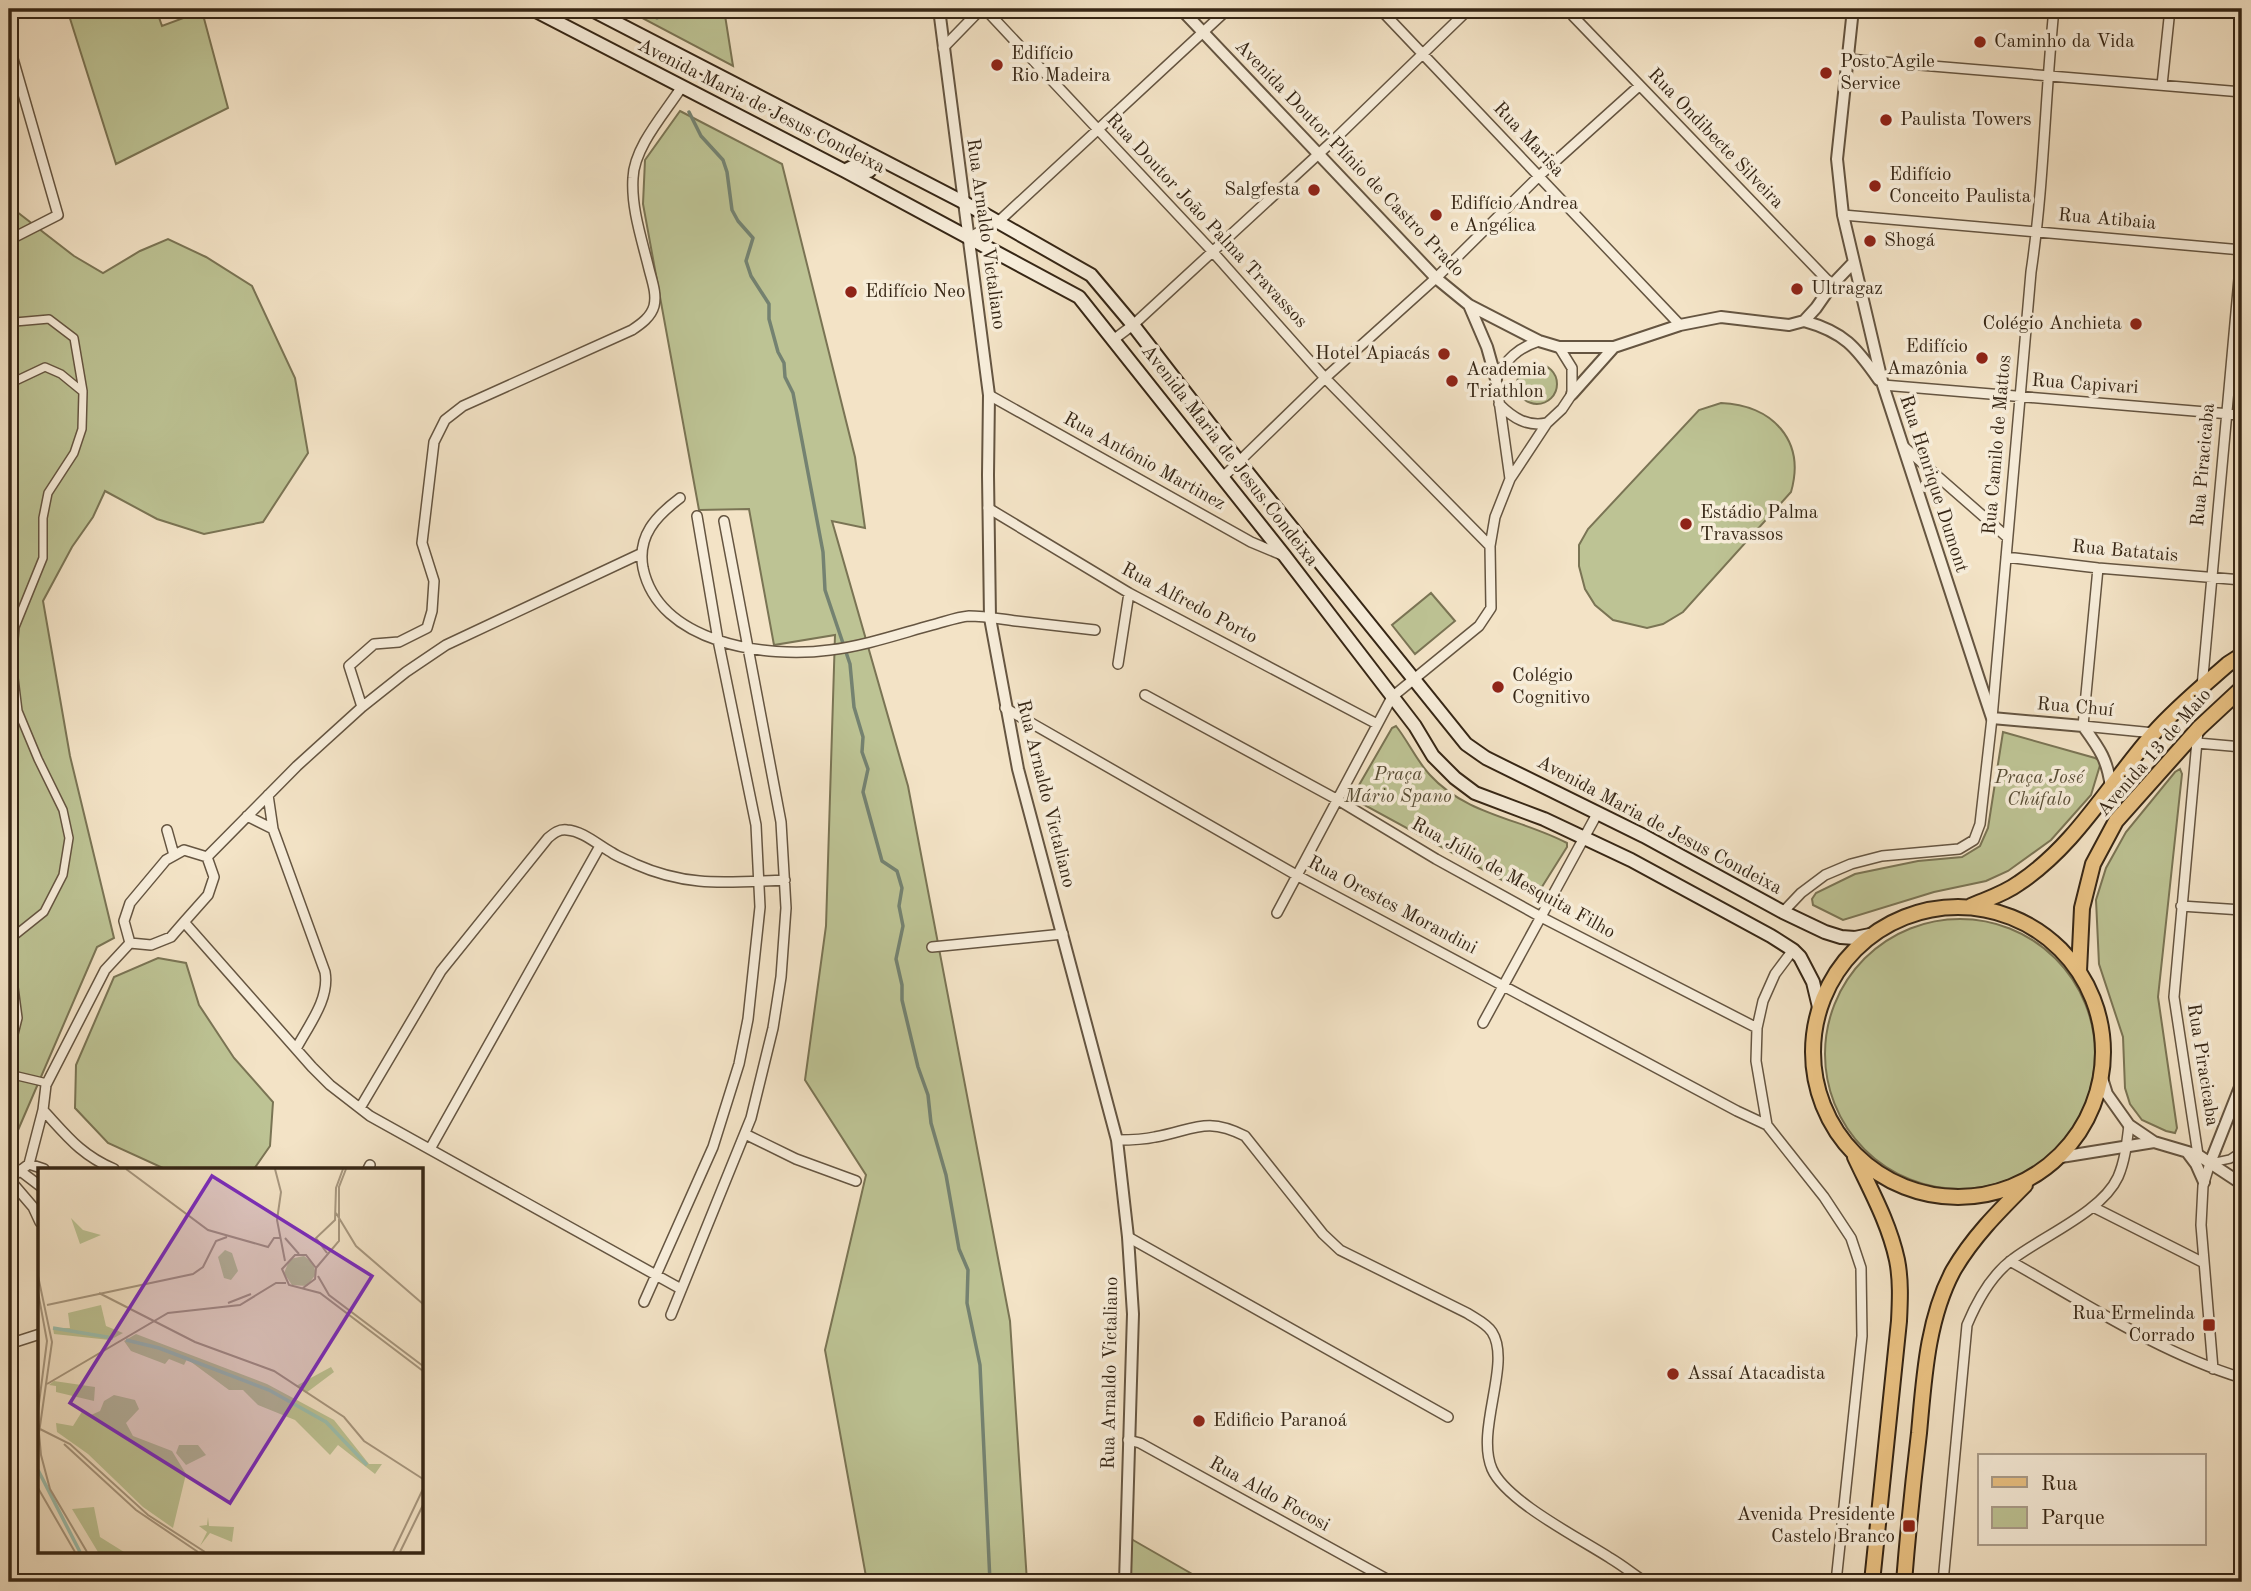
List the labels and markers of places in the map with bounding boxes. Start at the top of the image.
place label: Caminho da Vida [1994,33,2135,52]
marker: Caminho da Vida [1972,34,1988,50]
place label: Edifício Rio Madeira [1011,45,1111,86]
place label: Posto Agile Service [1840,53,1935,94]
marker: Edifício Rio Madeira [989,57,1005,73]
marker: Posto Agile Service [1818,65,1834,81]
place label: Paulista Towers [1900,111,2031,130]
marker: Paulista Towers [1878,112,1894,128]
place label: Edifício Conceito Paulista [1889,166,2032,207]
marker: Edifício Conceito Paulista [1867,178,1883,194]
place label: Salgfesta [1224,181,1301,200]
marker: Salgfesta [1306,182,1322,198]
place label: Edifício Andrea e Angélica [1450,195,1579,236]
marker: Edifício Andrea e Angélica [1428,207,1444,223]
place label: Shogá [1884,232,1936,251]
marker: Shogá [1862,233,1878,249]
place label: Ultragaz [1811,280,1883,299]
marker: Ultragaz [1789,281,1805,297]
place label: Edifício Neo [865,283,966,302]
marker: Edifício Neo [843,284,859,300]
place label: Colégio Anchieta [1983,315,2123,334]
marker: Colégio Anchieta [2128,316,2144,332]
place label: Edifício Amazônia [1886,338,1969,379]
place label: Hotel Apiacás [1315,345,1430,364]
marker: Hotel Apiacás [1436,346,1452,362]
marker: Edifício Amazônia [1974,350,1990,366]
place label: Academia Triathlon [1466,361,1547,402]
marker: Academia Triathlon [1444,373,1460,389]
place label: Estádio Palma Travassos [1700,504,1819,545]
marker: Estádio Palma Travassos [1678,516,1694,532]
place label: Colégio Cognitivo [1512,667,1590,708]
marker: Colégio Cognitivo [1490,679,1506,695]
place label: Rua Ermelinda Corrado [2072,1305,2196,1346]
marker: Rua Ermelinda Corrado [2201,1317,2217,1333]
place label: Assaí Atacadista [1687,1365,1826,1384]
marker: Assaí Atacadista [1665,1366,1681,1382]
place label: Edificio Paranoá [1213,1412,1348,1431]
marker: Edificio Paranoá [1191,1413,1207,1429]
place label: Avenida Presidente Castelo Branco [1737,1506,1895,1547]
marker: Avenida Presidente Castelo Branco [1901,1518,1917,1534]

